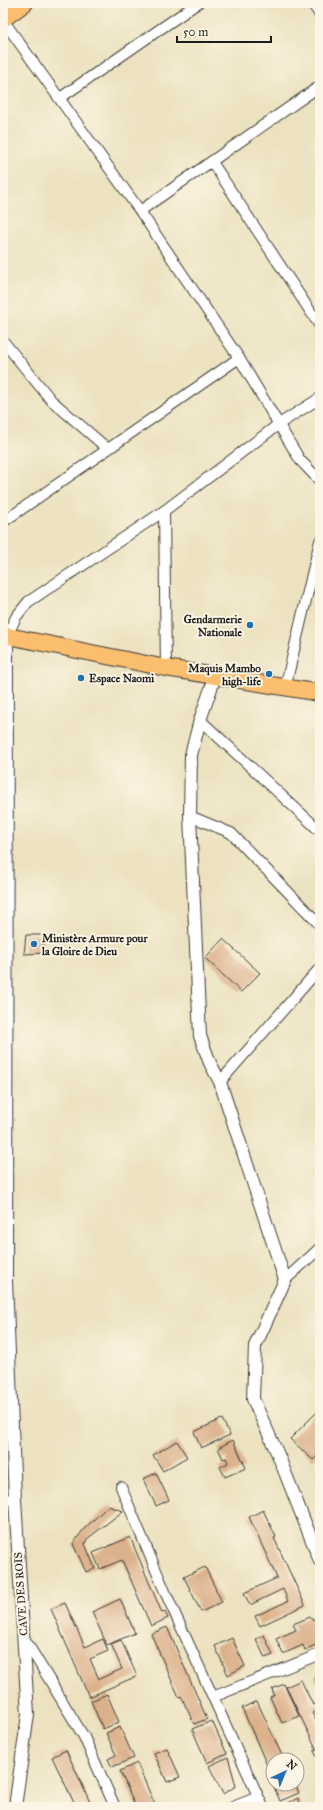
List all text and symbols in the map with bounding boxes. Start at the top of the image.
scale bar [177,18,271,44]
text: 50 m [183,25,208,39]
place label: Gendarmerie Nationale [184,613,242,639]
marker: Gendarmerie Nationale [245,620,255,630]
place label: Maquis Mambo high-life [188,662,261,688]
marker: Maquis Mambo high-life [264,669,274,679]
place label: Espace Naomi [89,672,155,686]
marker: Espace Naomi [76,673,86,683]
place label: Ministère Armure pour la Gloire de Dieu [41,932,148,958]
marker: Ministère Armure pour la Gloire de Dieu [29,939,39,949]
street label: CAVE DES ROIS [12,1552,30,1636]
north arrow [265,1752,305,1792]
text: N [284,1757,300,1774]

